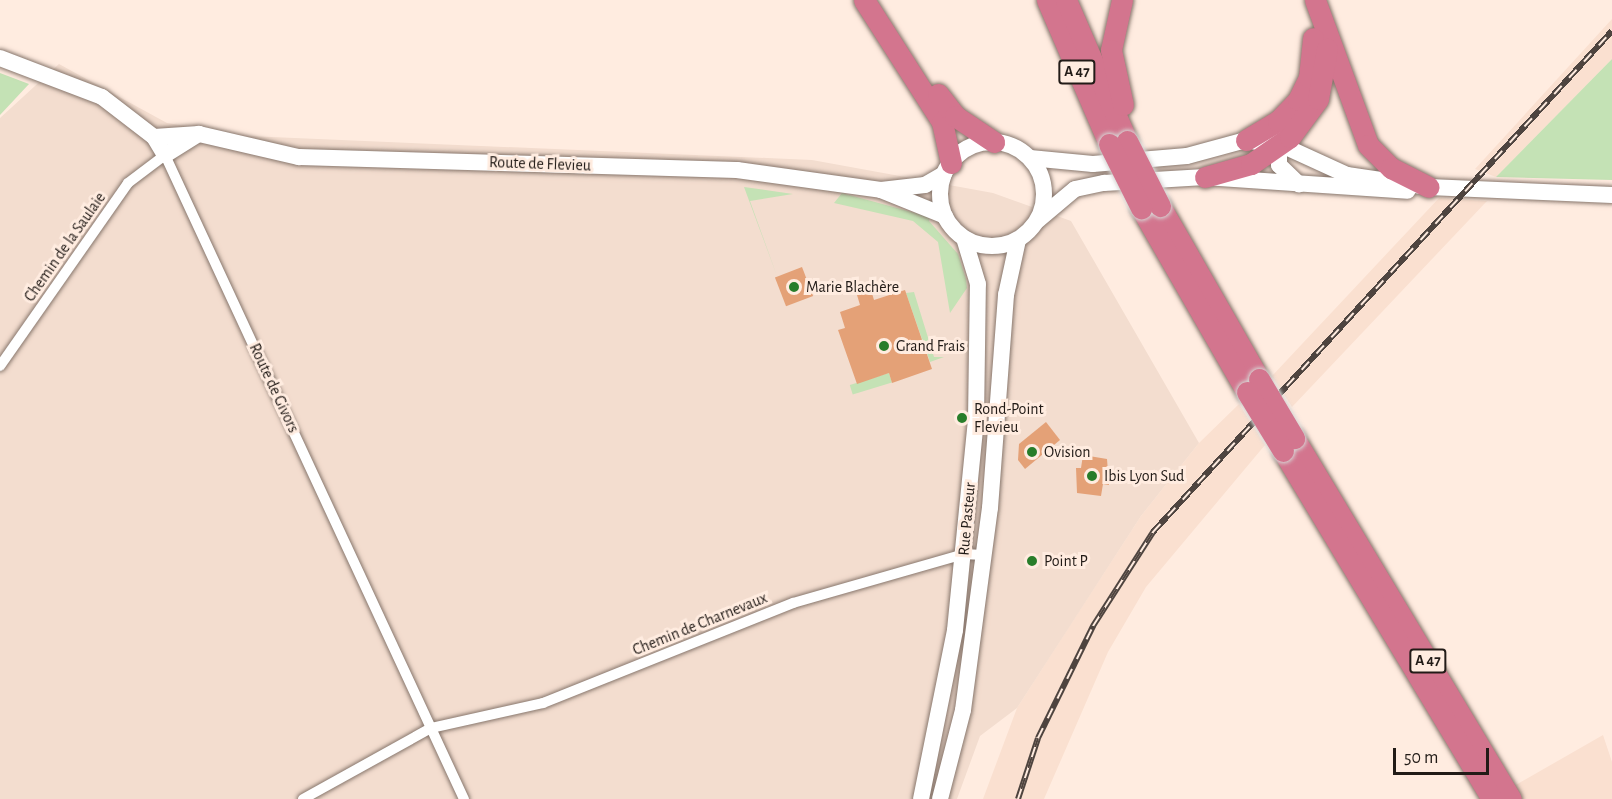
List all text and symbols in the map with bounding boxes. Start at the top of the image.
road number: A 47 [1058,60,1096,84]
street label: Route de Flevieu [489,153,591,175]
street label: Chemin de la Saulaie [20,189,110,305]
place label: Marie Blachère [806,277,899,297]
marker: Marie Blachère [787,280,801,294]
place label: Grand Frais [896,336,965,356]
marker: Grand Frais [877,339,891,353]
street label: Route de Givors [245,340,303,436]
place label: Rond-Point Flevieu [974,399,1044,437]
marker: Rond-Point Flevieu [955,411,969,425]
place label: Ovision [1044,442,1091,462]
marker: Ovision [1025,445,1039,459]
place label: Ibis Lyon Sud [1104,466,1184,486]
marker: Ibis Lyon Sud [1085,469,1099,483]
street label: Rue Pasteur [954,482,980,556]
place label: Point P [1044,551,1088,571]
marker: Point P [1025,554,1039,568]
street label: Chemin de Charnevaux [630,588,770,660]
road number: A 47 [1408,649,1448,673]
scale bar [1396,736,1492,774]
text: 50 m [1404,749,1438,767]

